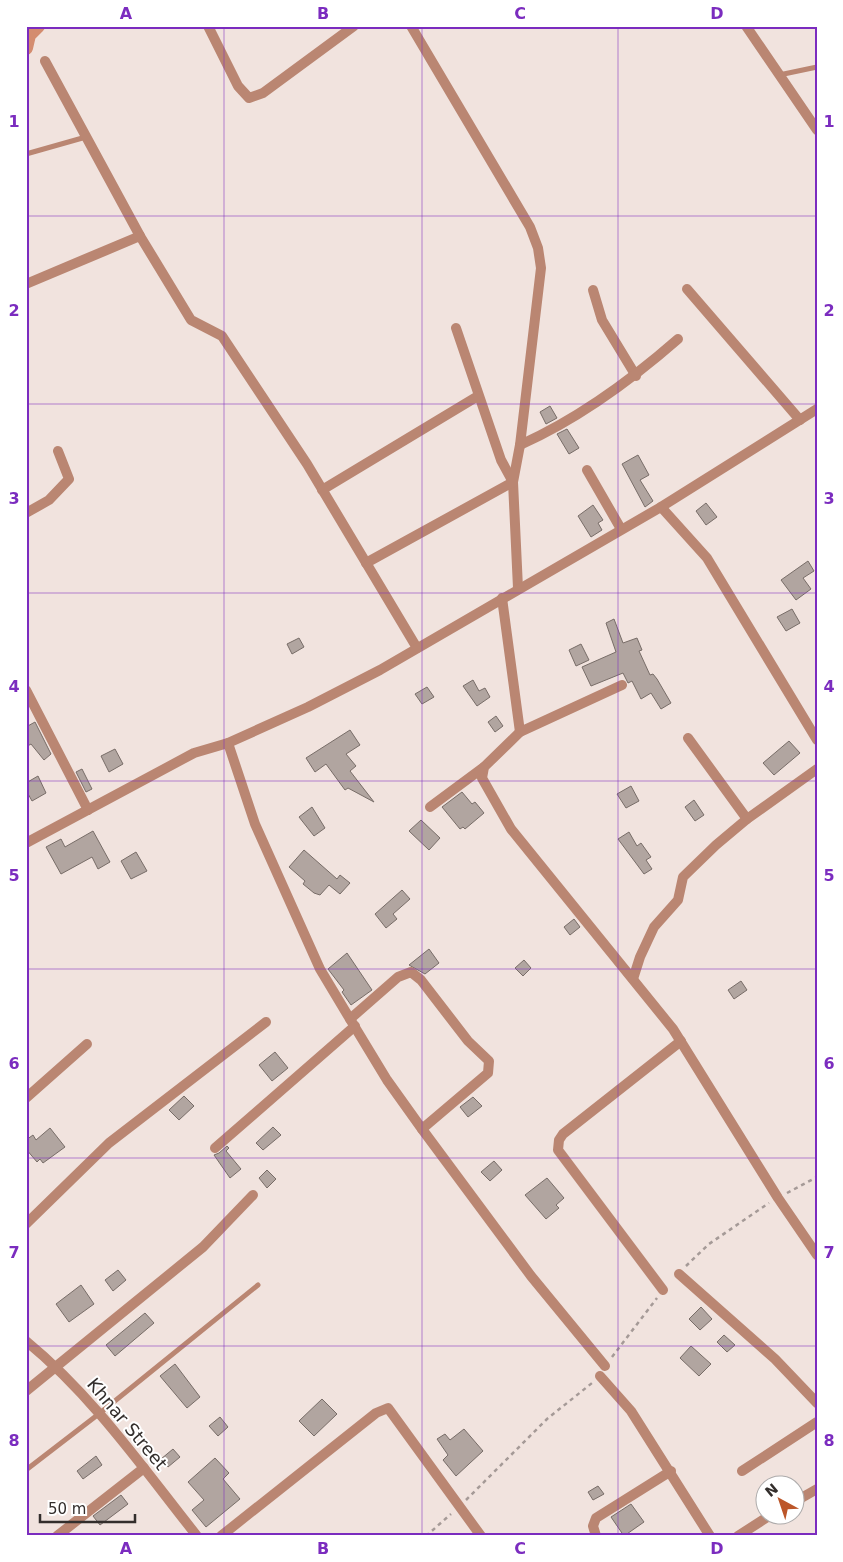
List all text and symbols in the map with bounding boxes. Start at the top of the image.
text: A [120,4,133,23]
text: B [317,4,329,23]
text: C [514,4,526,23]
text: D [710,4,724,23]
text: 1 [8,112,20,131]
text: 1 [823,112,835,131]
text: 2 [8,301,20,320]
text: 2 [823,301,835,320]
text: 3 [8,489,20,508]
text: 3 [823,489,835,508]
text: 4 [8,677,20,696]
text: 4 [823,677,835,696]
text: 5 [8,866,20,885]
text: 5 [823,866,835,885]
text: 6 [8,1054,20,1073]
text: 6 [823,1054,835,1073]
text: 7 [8,1243,20,1262]
text: 7 [823,1243,835,1262]
street label: Khnar Street [83,1373,172,1474]
text: 8 [8,1431,20,1450]
text: 8 [823,1431,835,1450]
north arrow [756,1474,806,1524]
text: N [762,1480,781,1500]
scale bar [40,1492,135,1524]
text: 50 m [48,1500,86,1518]
text: A [120,1539,133,1558]
text: B [317,1539,329,1558]
text: C [514,1539,526,1558]
text: D [710,1539,724,1558]

